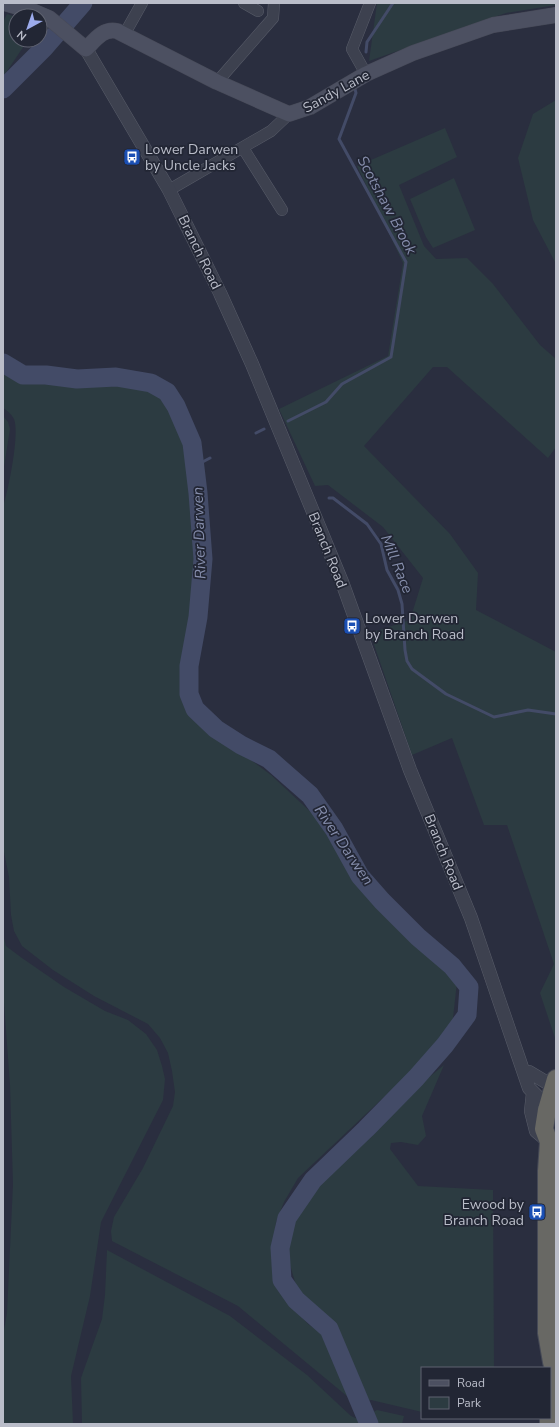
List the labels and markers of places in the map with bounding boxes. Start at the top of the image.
place label: Lower Darwen by Uncle Jacks [145,140,238,175]
bus stop icon: Lower Darwen by Uncle Jacks [122,147,142,167]
place label: Lower Darwen by Branch Road [365,609,464,644]
bus stop icon: Lower Darwen by Branch Road [342,616,362,636]
place label: Ewood by Branch Road [444,1195,525,1230]
bus stop icon: Ewood by Branch Road [527,1202,547,1222]

